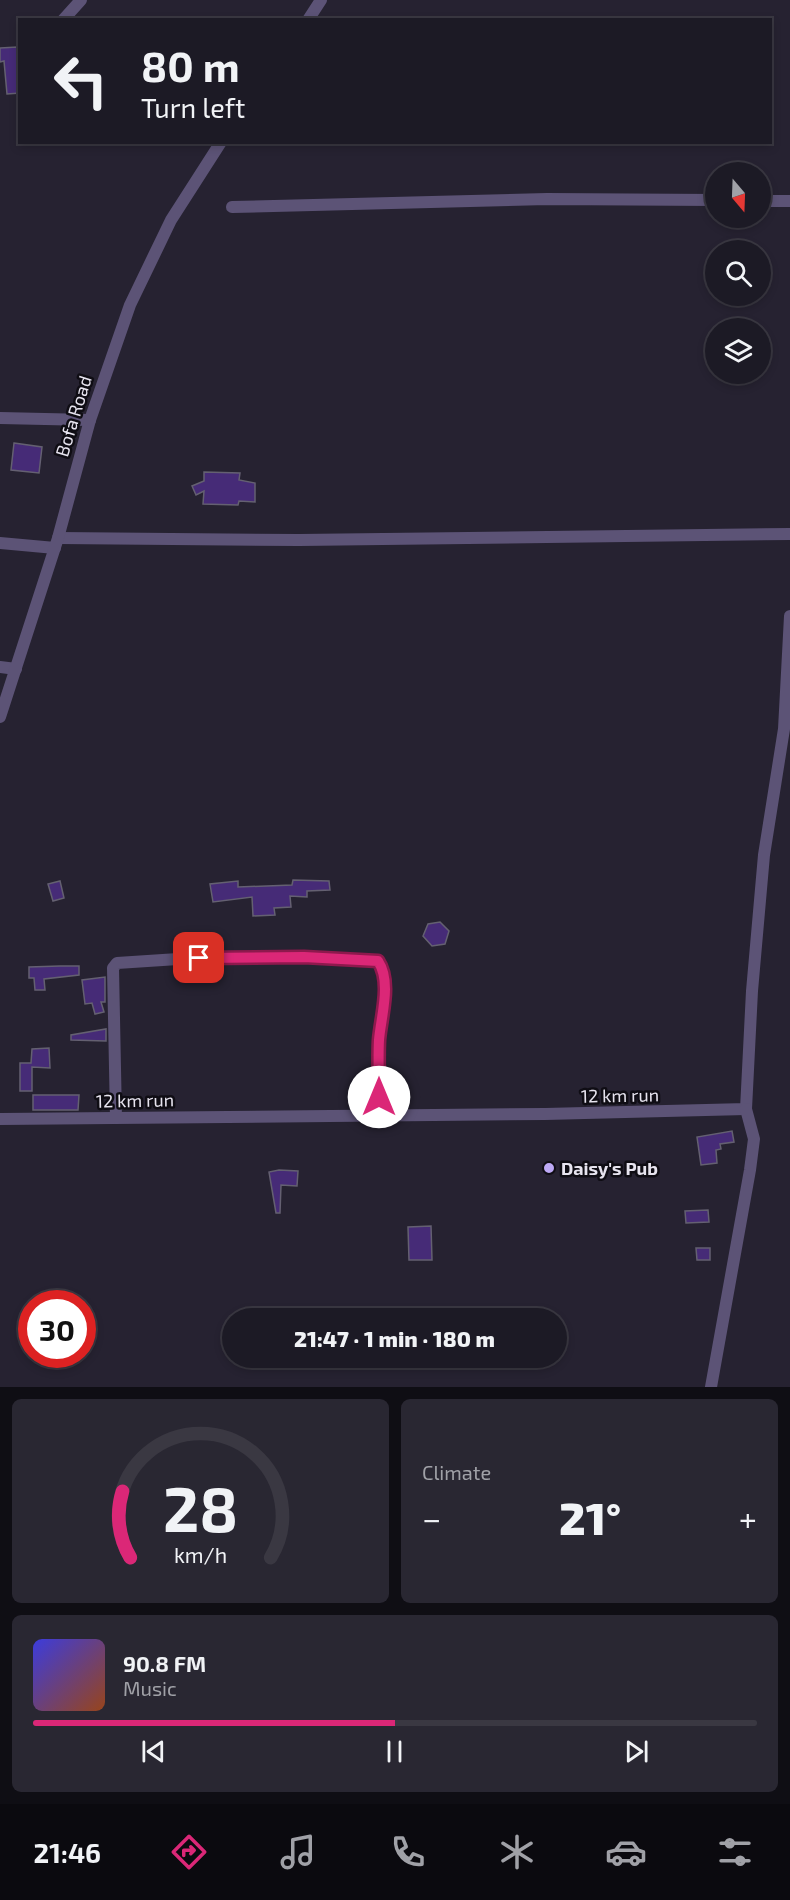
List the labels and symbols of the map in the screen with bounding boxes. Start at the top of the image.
north arrow [705,162,771,228]
street label: Bofa Road [50,373,96,459]
pin [173,932,224,983]
position arrow [347,1065,411,1129]
street label: 12 km run [581,1083,659,1107]
street label: 12 km run [96,1088,174,1112]
place label: Daisy's Pub [561,1157,658,1179]
marker: Daisy's Pub [542,1161,556,1175]
speed limit sign: 30 [18,1290,96,1368]

